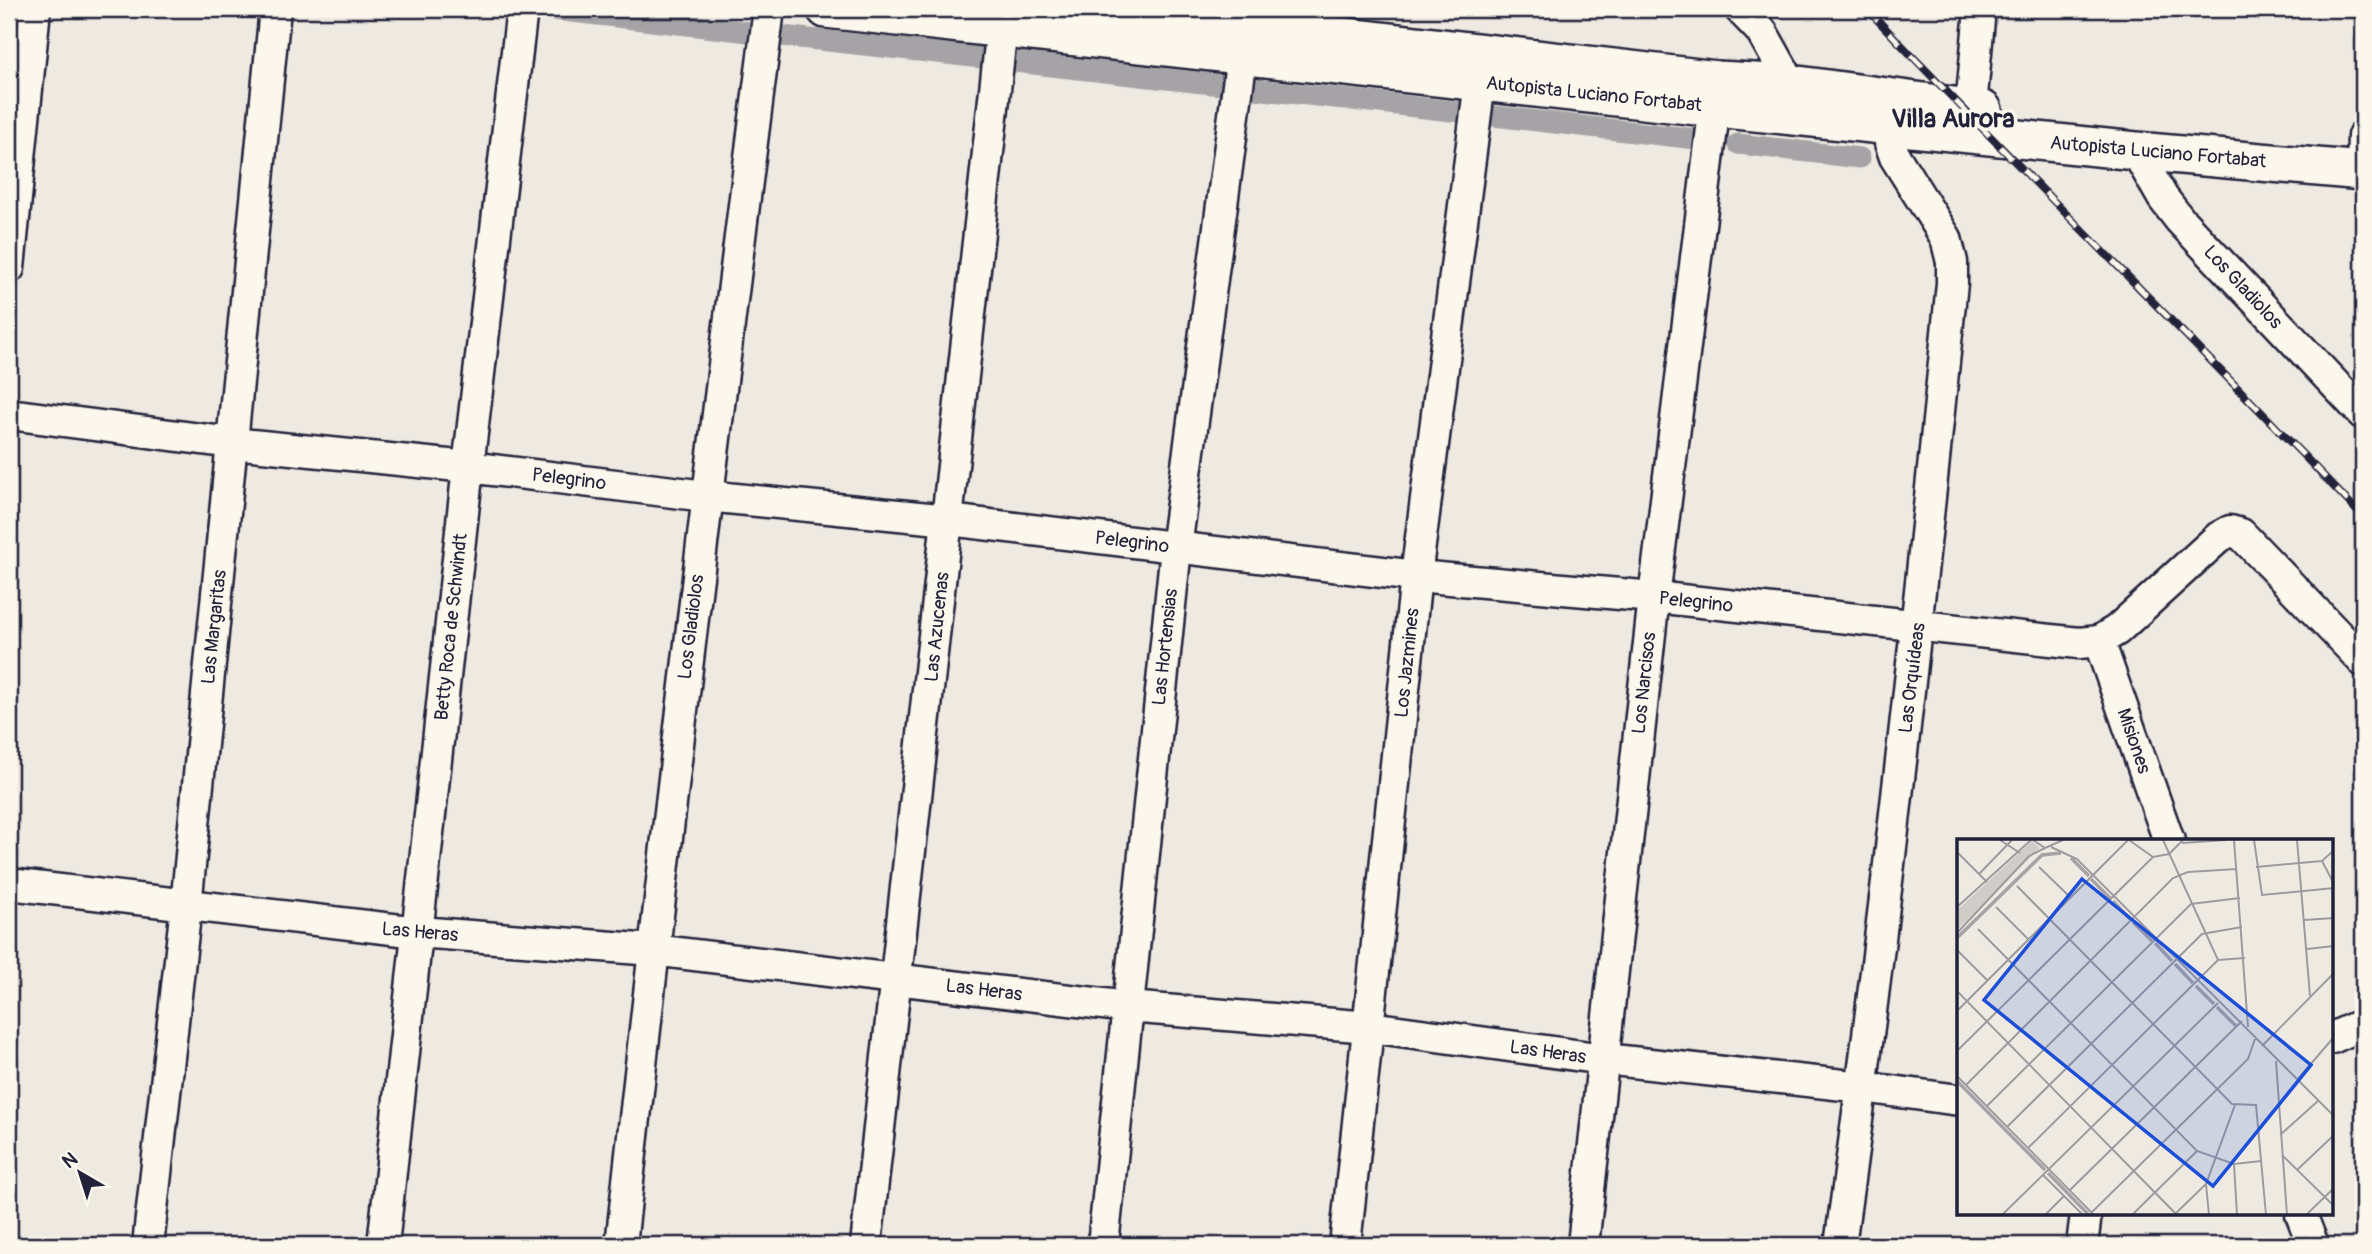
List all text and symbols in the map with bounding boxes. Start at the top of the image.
street label: Autopista Luciano Fortabat [1485,71,1703,117]
district label: Villa Aurora [1891,103,2015,135]
street label: Autopista Luciano Fortabat [2049,131,2267,173]
street label: Los Gladiolos [2198,240,2288,334]
street label: Pelegrino [531,463,607,495]
street label: Pelegrino [1094,526,1170,558]
street label: Betty Roca de Schwindt [429,532,473,722]
street label: Las Margaritas [196,568,232,685]
street label: Las Azucenas [919,570,955,683]
street label: Los Gladiolos [673,573,709,681]
street label: Pelegrino [1658,586,1734,618]
street label: Las Hortensias [1147,587,1183,707]
street label: Los Jazmines [1389,607,1425,719]
street label: Las Orquídeas [1893,621,1931,735]
street label: Los Narcisos [1627,630,1661,735]
street label: Misiones [2112,705,2157,777]
inset map [1957,839,2334,1216]
street label: Las Heras [381,917,460,947]
street label: Las Heras [944,973,1024,1007]
street label: Las Heras [1508,1035,1588,1069]
north arrow [46,1138,116,1208]
text: N [57,1147,83,1174]

